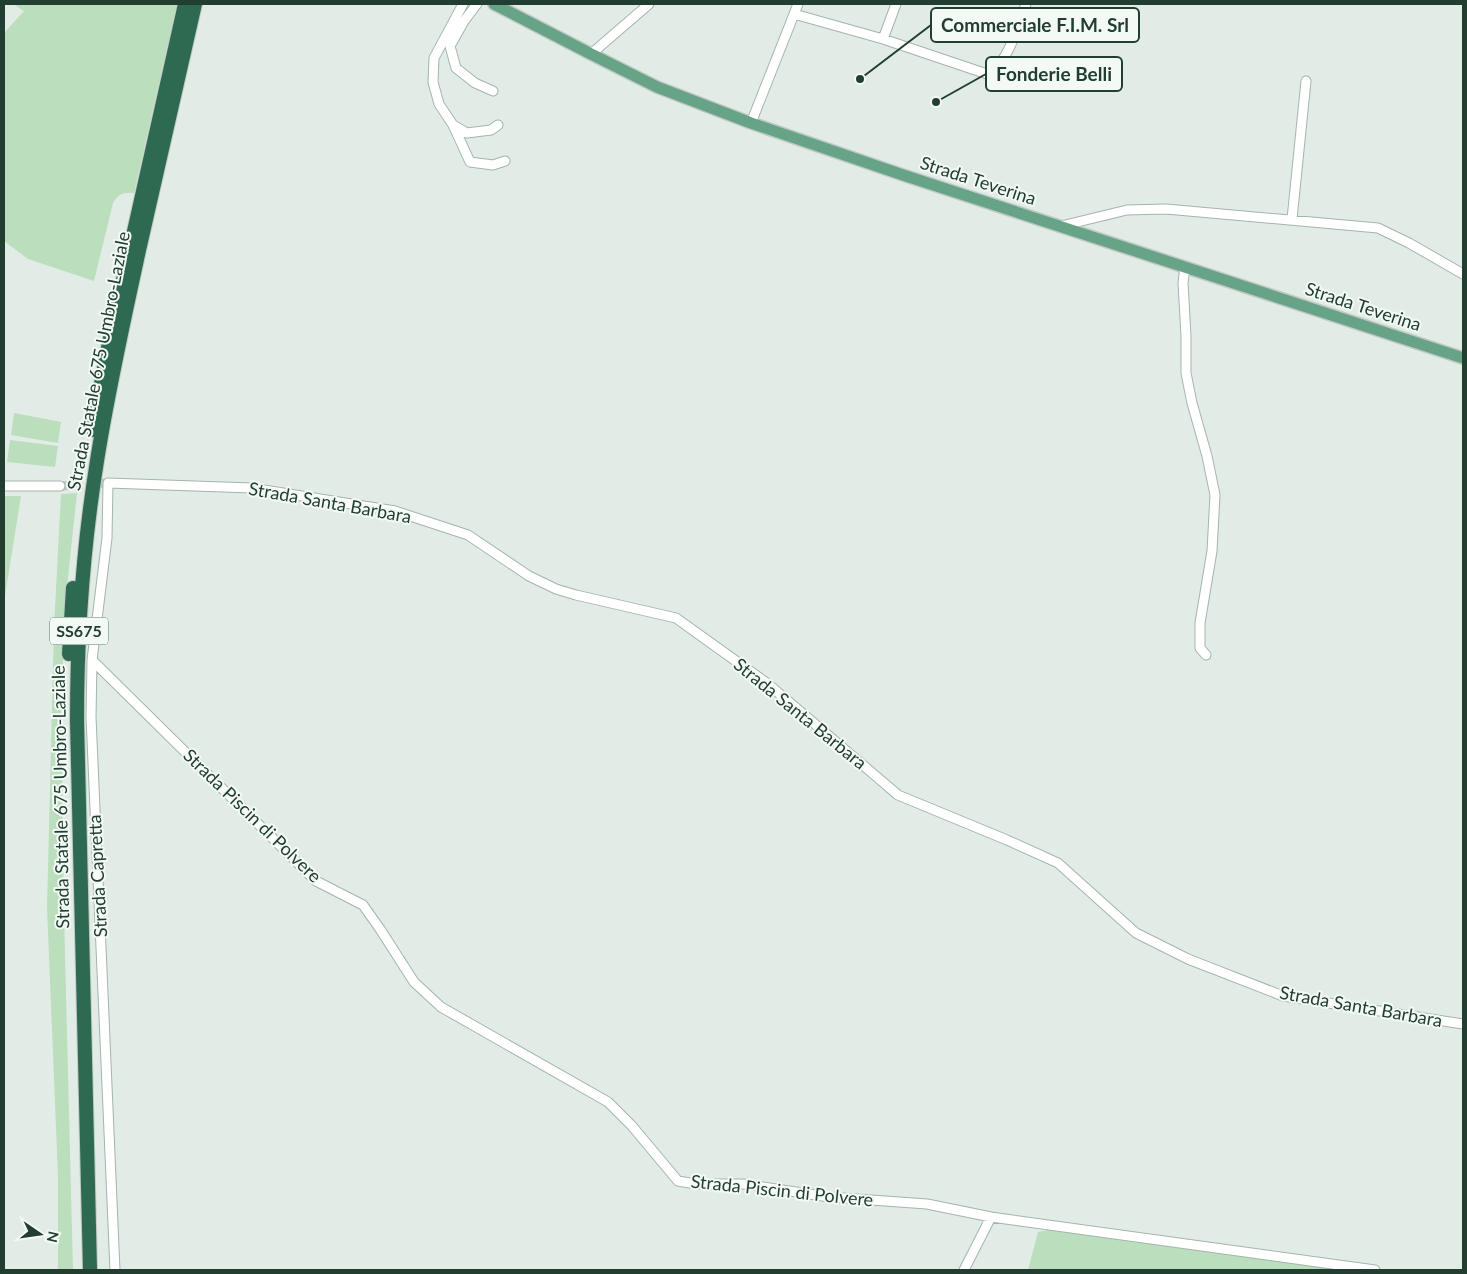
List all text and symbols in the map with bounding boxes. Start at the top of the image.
callout: Commerciale F.I.M. Srl [931,8,1139,42]
text: Commerciale F.I.M. Srl [941,13,1129,36]
callout: Fonderie Belli [986,57,1122,91]
text: Fonderie Belli [996,62,1112,85]
street label: Strada Teverina [918,151,1039,209]
street label: Strada Statale 675 Umbro-Laziale [62,229,134,492]
street label: Strada Teverina [1303,277,1424,335]
street label: Strada Santa Barbara [247,477,413,527]
road number: SS675 [50,618,108,644]
street label: Strada Santa Barbara [730,653,872,774]
street label: Strada Statale 675 Umbro-Laziale [47,665,73,929]
street label: Strada Piscin di Polvere [179,744,326,887]
street label: Strada Capretta [83,814,111,938]
street label: Strada Santa Barbara [1278,981,1444,1031]
street label: Strada Piscin di Polvere [690,1169,874,1211]
north arrow [15,1209,65,1259]
text: N [44,1230,63,1244]

